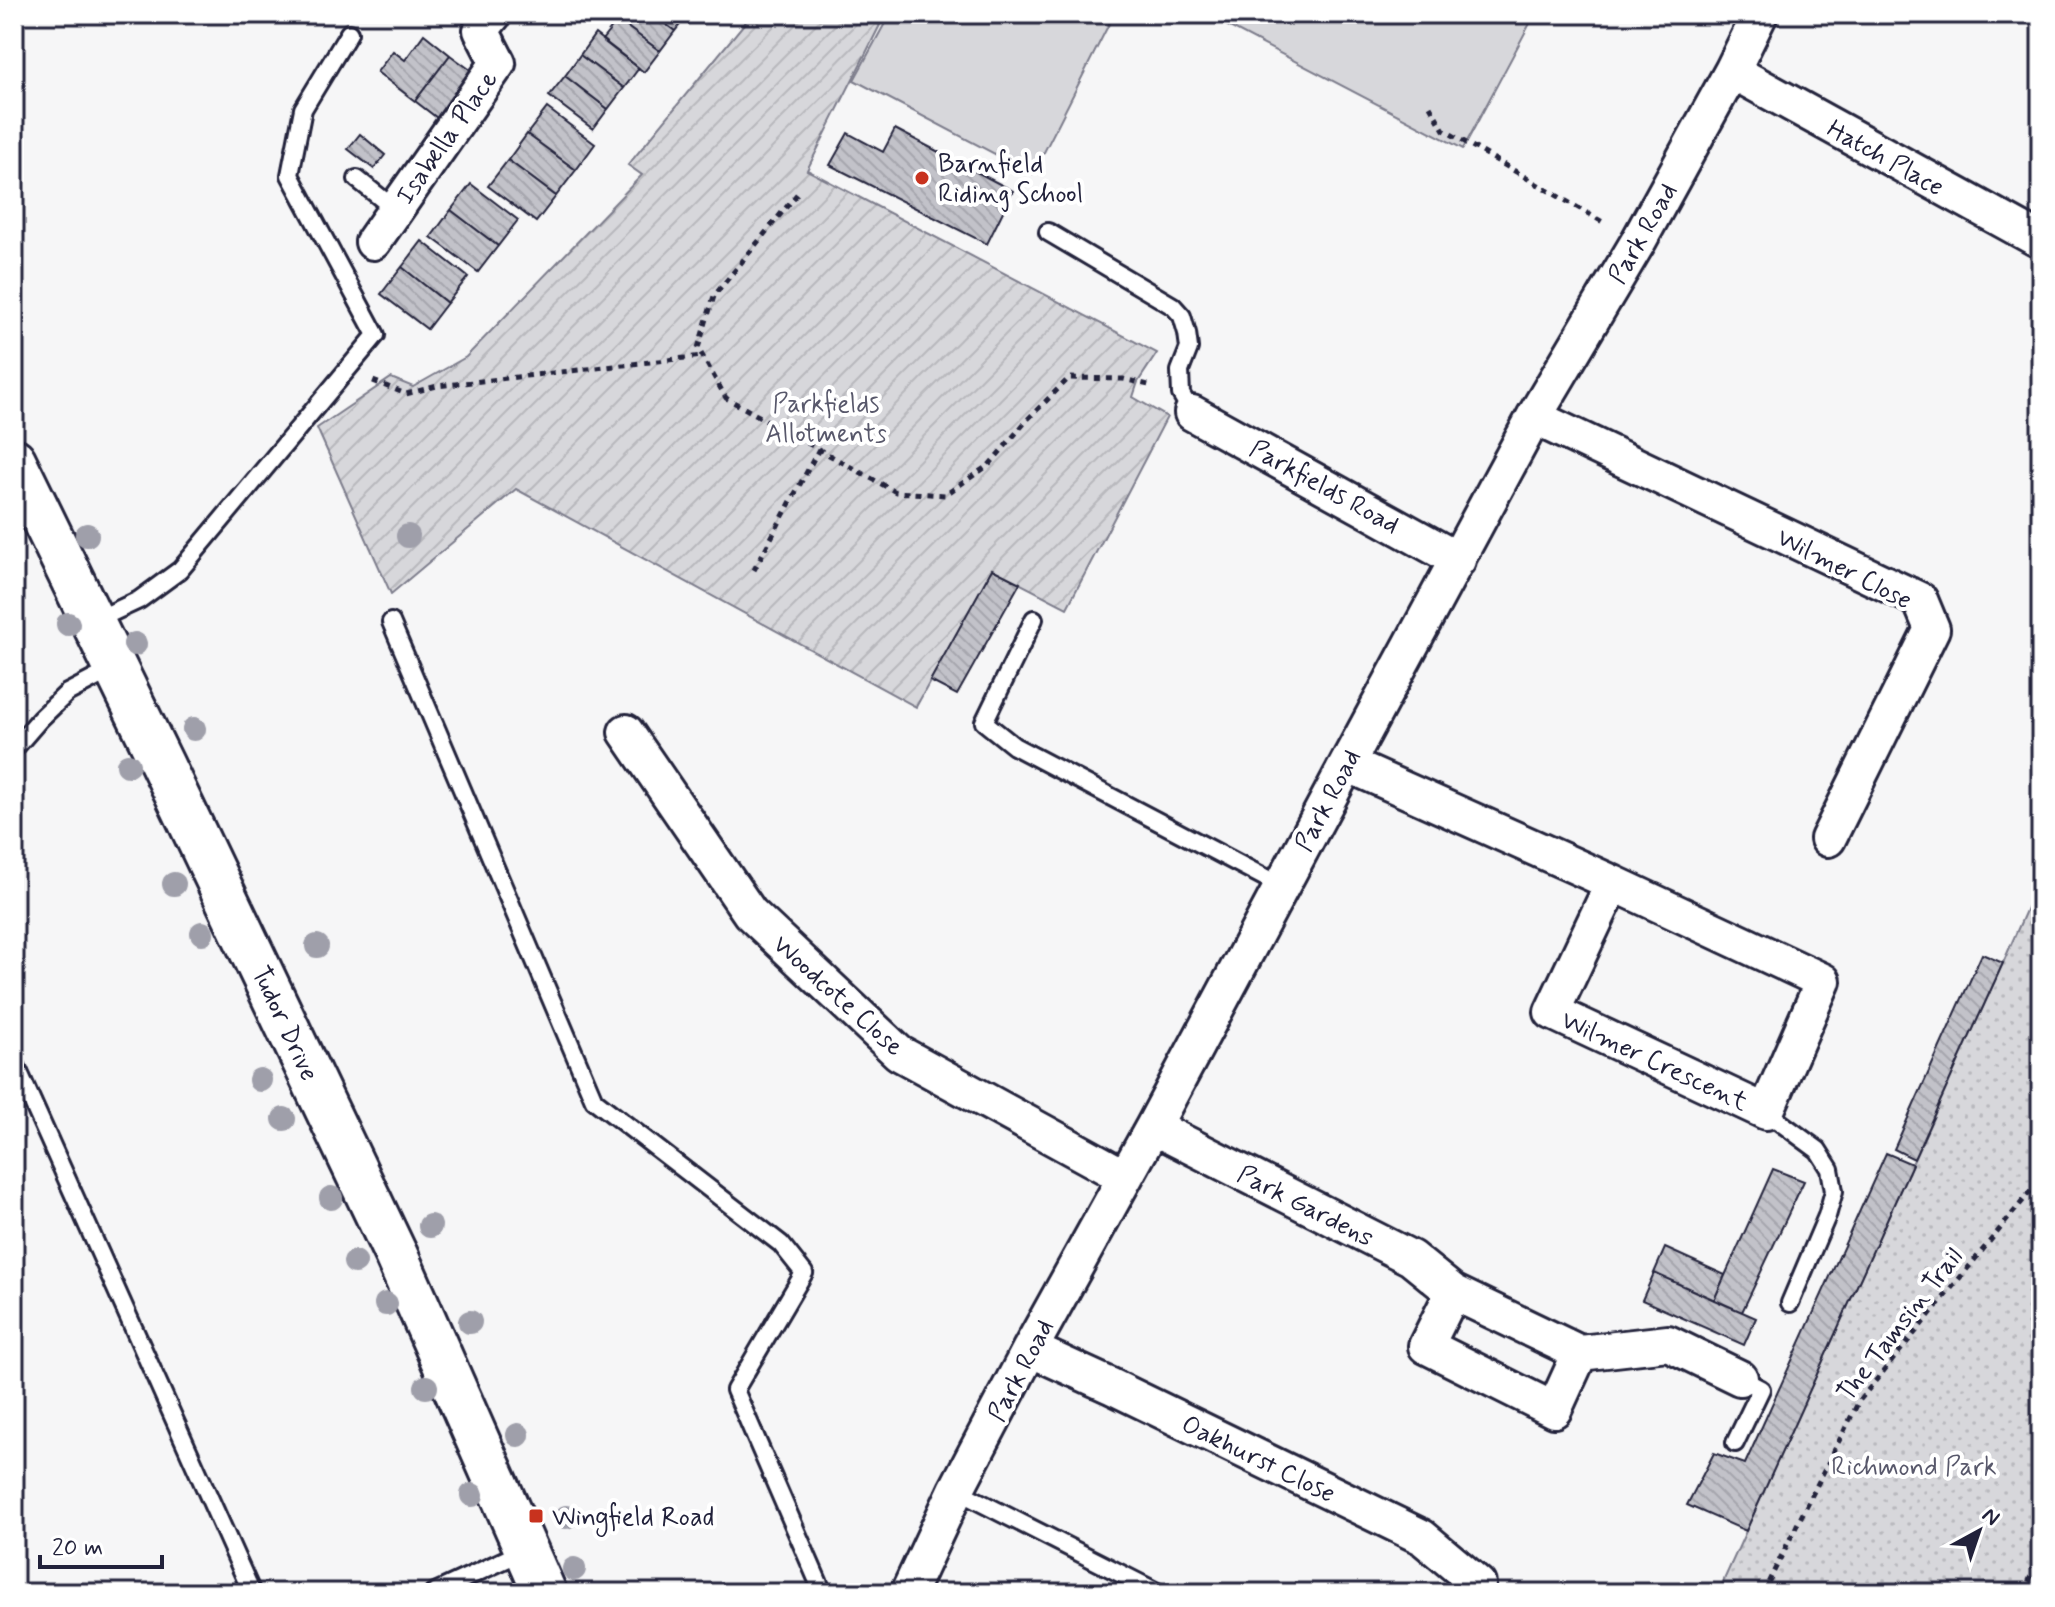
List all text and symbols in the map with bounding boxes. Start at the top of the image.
street label: Isabella Place [389,65,506,212]
street label: Hatch Place [1820,113,1950,205]
place label: Barnfield Riding School [938,148,1083,212]
marker: Barnfield Riding School [913,169,931,187]
street label: Park Road [1601,178,1686,290]
park label: Parkfields Allotments [765,388,887,452]
street label: Parkfields Road [1243,433,1405,543]
street label: Wilmer Close [1771,521,1917,618]
street label: Park Road [1288,744,1370,858]
street label: Woodcote Close [765,929,910,1064]
street label: Tudor Drive [243,961,326,1087]
street label: Wilmer Crescent [1555,1004,1753,1120]
street label: Park Gardens [1231,1158,1379,1256]
street label: The Tamsin Trail [1830,1241,1971,1409]
street label: Park Road [981,1314,1063,1428]
street label: Oakhurst Close [1176,1408,1341,1512]
park label: Richmond Park [1831,1451,1997,1485]
north arrow [1939,1491,2019,1571]
place label: Wingfield Road [552,1501,715,1537]
text: N [1976,1502,2005,1533]
marker: Wingfield Road [527,1507,545,1525]
scale bar [40,1519,162,1569]
text: 20 m [52,1533,103,1564]

